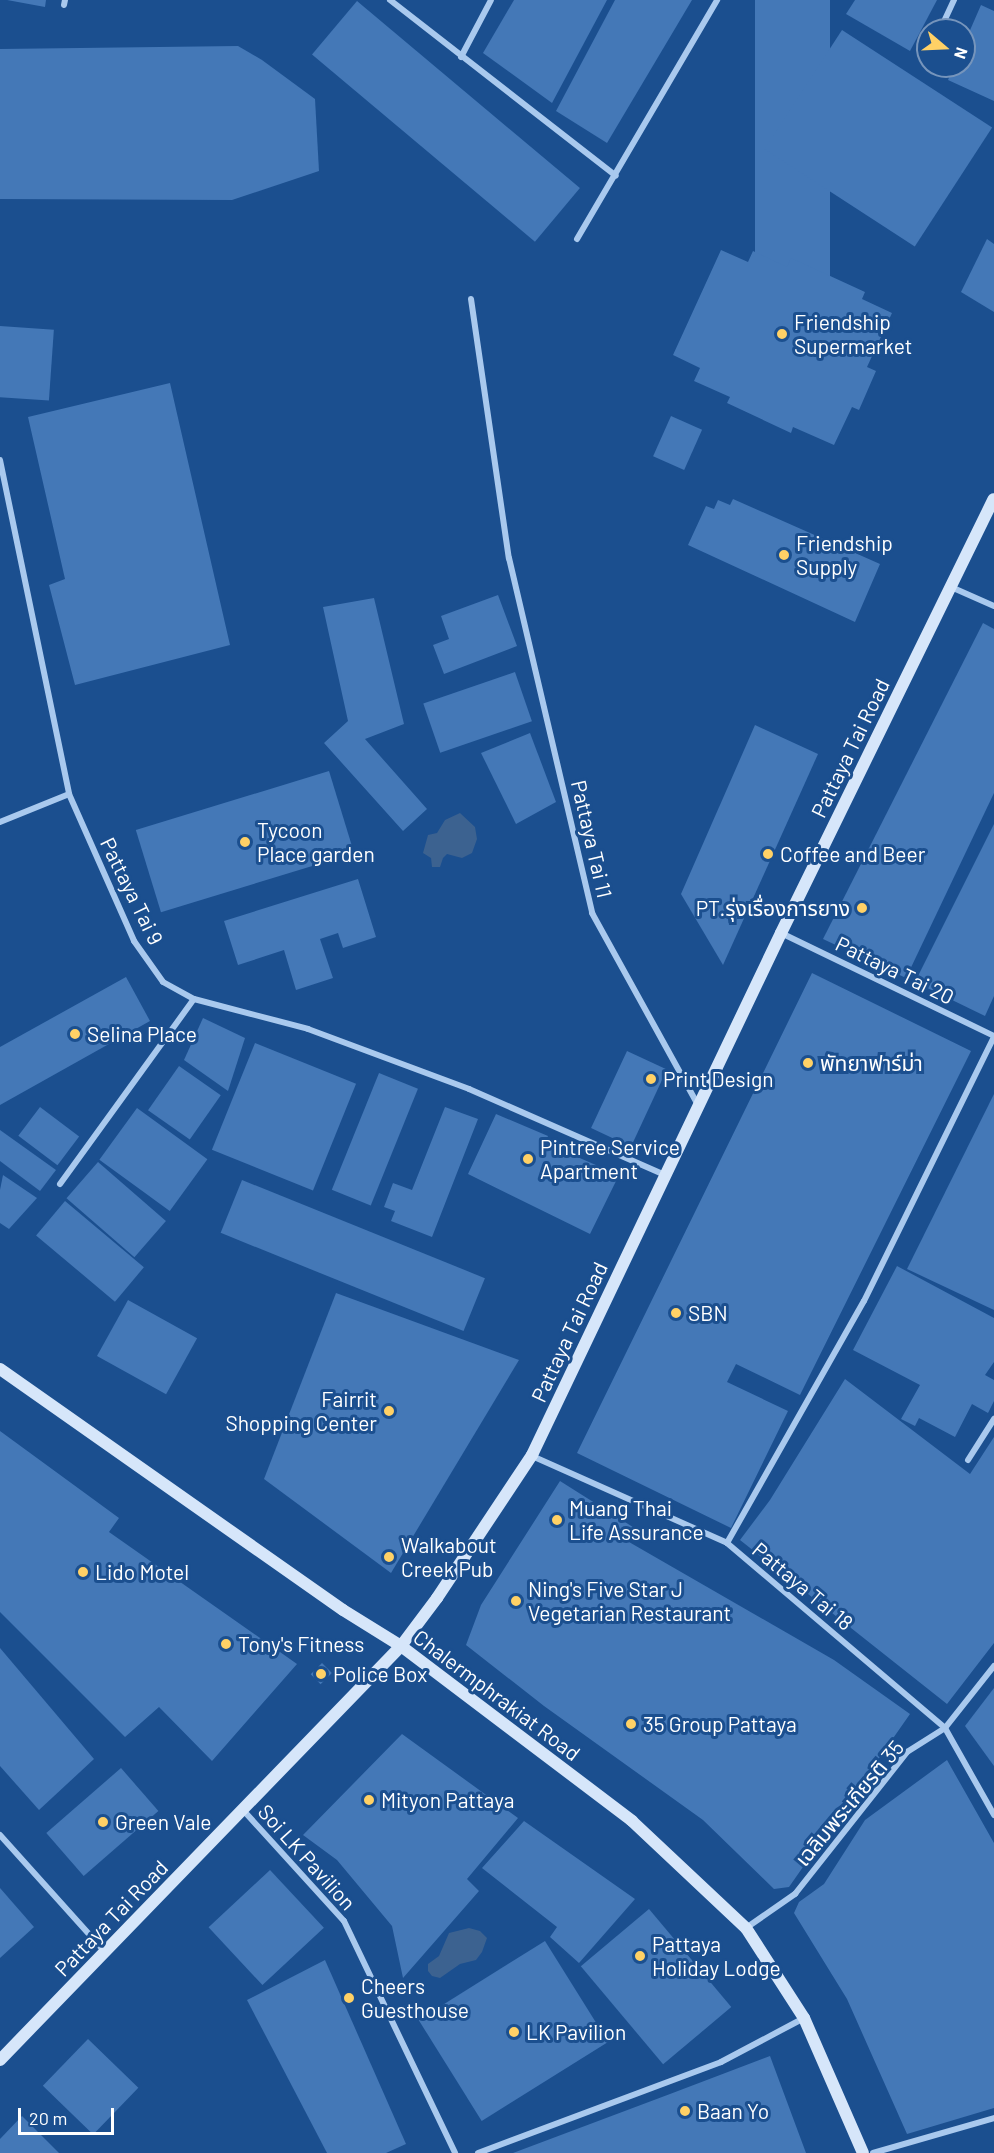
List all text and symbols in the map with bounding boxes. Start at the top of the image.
north arrow [916,18,976,78]
text: N [951,45,972,61]
place label: Friendship Supermarket [794,309,912,359]
marker: Friendship Supermarket [775,327,789,341]
place label: Friendship Supply [796,530,893,580]
marker: Friendship Supply [777,548,791,562]
street label: Pattaya Tai Road [805,674,895,822]
street label: Pattaya Tai 11 [566,778,618,900]
place label: Tycoon Place garden [257,817,375,867]
street label: Pattaya Tai 9 [95,833,169,949]
marker: Tycoon Place garden [238,835,252,849]
place label: Coffee and Beer [780,841,925,867]
marker: Coffee and Beer [761,847,775,861]
place label: PT.รุ่งเรื่องการยาง [696,895,850,921]
marker: PT.รุ่งเรื่องการยาง [855,901,869,915]
street label: Pattaya Tai 20 [832,931,958,1009]
place label: Selina Place [87,1021,197,1047]
marker: Selina Place [68,1027,82,1041]
place label: พัทยาฟาร์ม่า [820,1050,923,1076]
marker: พัทยาฟาร์ม่า [801,1056,815,1070]
place label: Print Design [663,1066,774,1092]
marker: Print Design [644,1072,658,1086]
place label: Pintree Service Apartment [540,1134,680,1184]
marker: Pintree Service Apartment [521,1152,535,1166]
street label: Pattaya Tai Road [526,1258,612,1406]
place label: SBN [688,1300,728,1326]
marker: SBN [669,1306,683,1320]
place label: Fairrit Shopping Center [225,1386,377,1436]
marker: Fairrit Shopping Center [382,1404,396,1418]
place label: Muang Thai Life Assurance [569,1495,704,1545]
marker: Muang Thai Life Assurance [550,1513,564,1527]
place label: Walkabout Creek Pub [401,1532,497,1582]
street label: Pattaya Tai 18 [748,1537,858,1635]
marker: Walkabout Creek Pub [382,1550,396,1564]
place label: Lido Motel [95,1559,189,1585]
marker: Lido Motel [76,1565,90,1579]
place label: Ning's Five Star J Vegetarian Restaurant [528,1576,731,1626]
marker: Ning's Five Star J Vegetarian Restaurant [509,1594,523,1608]
street label: Chalermphrakiat Road [409,1624,585,1766]
place label: Tony's Fitness [238,1631,364,1657]
marker: Tony's Fitness [219,1637,233,1651]
place label: Police Box [333,1661,427,1687]
marker: Police Box [314,1667,328,1681]
place label: 35 Group Pattaya [643,1711,797,1737]
marker: 35 Group Pattaya [624,1717,638,1731]
street label: เฉลิมพระเกียรติ 35 [789,1735,909,1871]
place label: Mityon Pattaya [381,1787,514,1813]
marker: Mityon Pattaya [362,1793,376,1807]
street label: Soi LK Pavilion [253,1799,361,1915]
place label: Green Vale [115,1809,211,1835]
marker: Green Vale [96,1815,110,1829]
street label: Pattaya Tai Road [49,1855,173,1981]
place label: Pattaya Holiday Lodge [652,1931,781,1981]
marker: Pattaya Holiday Lodge [633,1949,647,1963]
place label: Cheers Guesthouse [361,1973,469,2023]
marker: Cheers Guesthouse [342,1991,356,2005]
place label: LK Pavilion [526,2019,626,2045]
marker: LK Pavilion [507,2025,521,2039]
scale bar [21,2096,117,2134]
place label: Baan Yo [697,2098,769,2124]
marker: Baan Yo [678,2104,692,2118]
text: 20 m [29,2107,67,2129]

